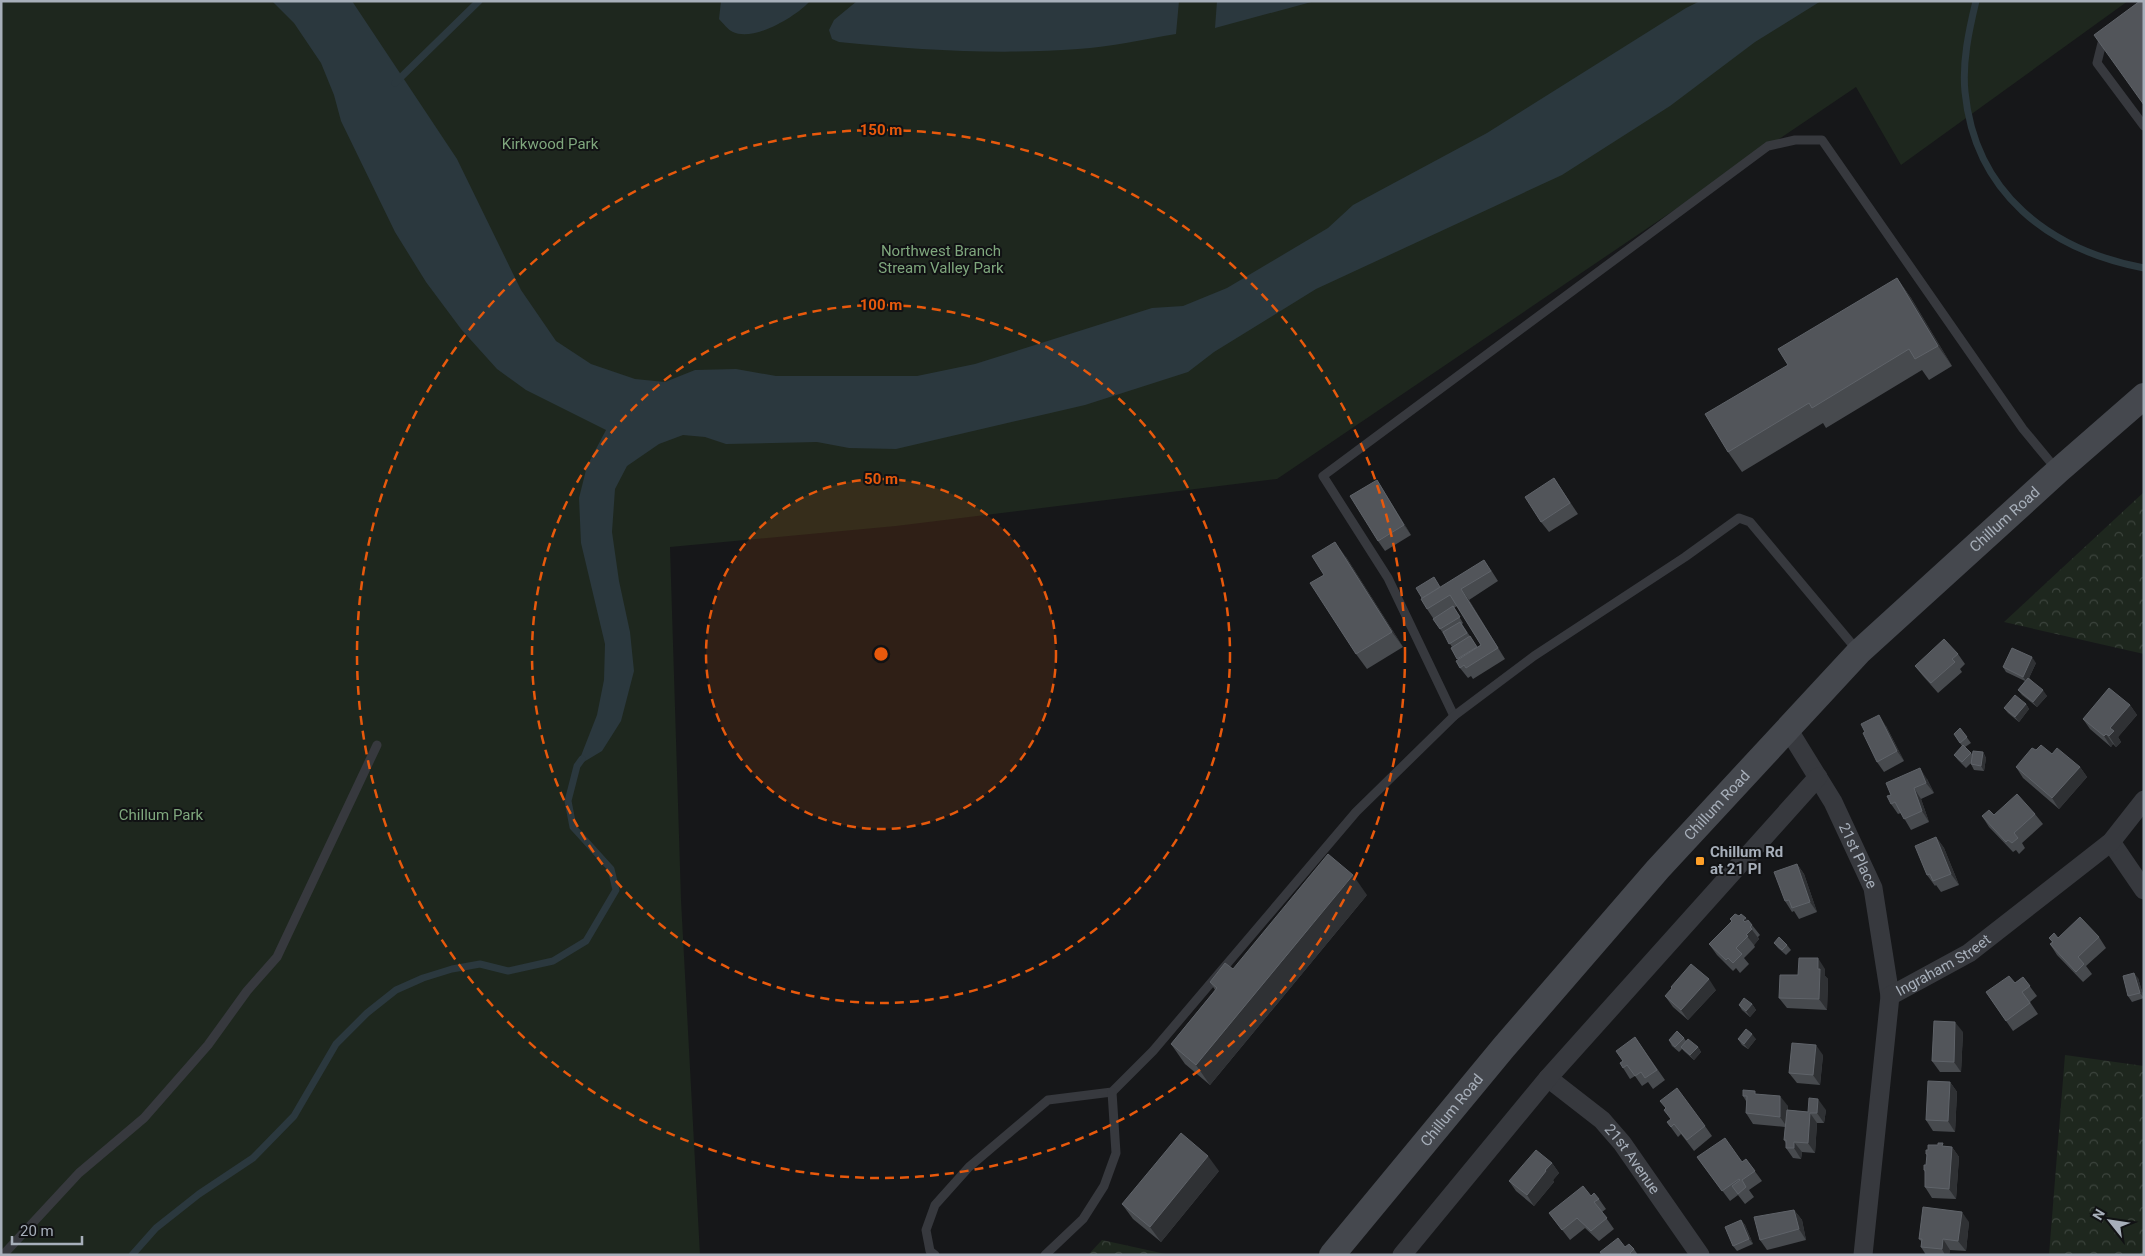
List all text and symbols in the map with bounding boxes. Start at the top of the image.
text: 150 m [860,121,902,139]
park label: Kirkwood Park [502,135,599,153]
park label: Northwest Branch Stream Valley Park [878,242,1004,277]
text: 100 m [860,296,902,314]
text: 50 m [864,470,898,488]
street label: Chillum Road [1966,483,2044,556]
centre of rings [872,645,890,663]
street label: Chillum Road [1680,767,1754,844]
park label: Chillum Park [119,806,204,824]
street label: 21st Place [1835,820,1881,891]
place label: Chillum Rd at 21 Pl [1710,843,1783,878]
marker: Chillum Rd at 21 Pl [1694,855,1706,867]
street label: Ingraham Street [1893,930,1994,1000]
street label: Chillum Road [1417,1070,1487,1150]
street label: 21st Avenue [1601,1120,1664,1198]
north arrow [2085,1196,2135,1246]
text: N [2089,1206,2108,1223]
scale bar [12,1214,82,1246]
text: 20 m [20,1222,54,1240]

